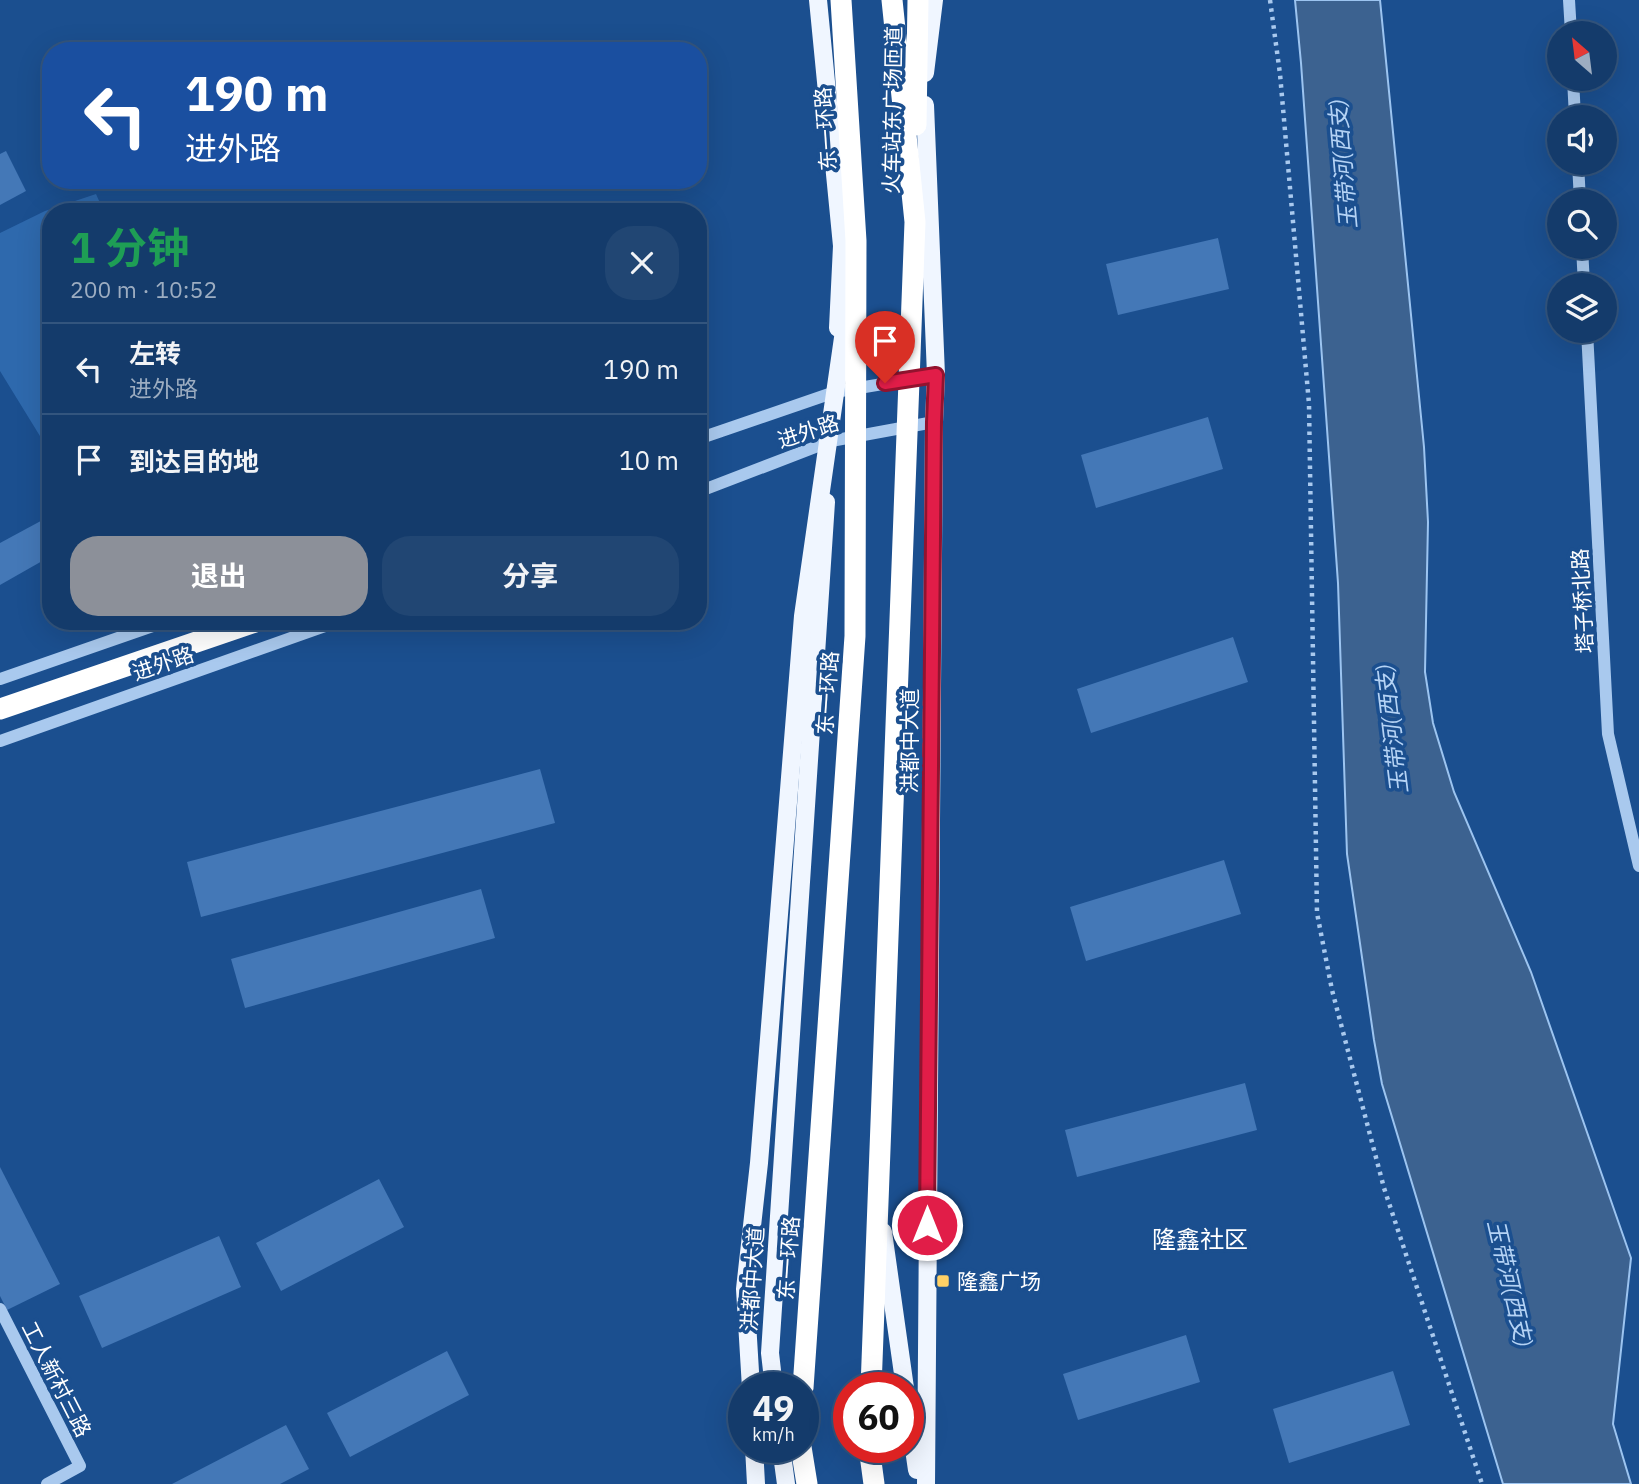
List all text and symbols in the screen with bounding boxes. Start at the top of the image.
north arrow [1547,21,1617,91]
map controls [1547,21,1617,343]
street label: 火车站东广场匝道 [877,26,907,194]
text: 190 m [185,61,329,124]
icon: left [70,70,161,161]
street label: 东一环路 [808,86,842,172]
water label: 玉带河(西支) [1321,98,1363,230]
button: sound [1547,105,1617,175]
text: 进外路 [185,127,281,169]
button: search [1547,189,1617,259]
text: 1 分钟 [70,220,189,275]
button: close [605,226,679,300]
button: layers [1547,273,1617,343]
text: 200 m · 10:52 [70,274,217,304]
pin [855,311,915,383]
icon: arrive [866,322,904,360]
text: 左转 [129,336,181,370]
icon: left [70,350,108,388]
text: 190 m [603,352,679,386]
text: 进外路 [129,373,198,403]
street label: 进外路 [774,408,842,454]
icon: arrive [70,441,108,479]
text: 10 m [619,443,679,477]
text: 到达目的地 [129,444,259,478]
button: 退出 [70,536,368,616]
button: 分享 [382,536,679,616]
street label: 塔子桥北路 [1565,548,1599,654]
street label: 进外路 [129,640,197,686]
street label: 东一环路 [810,650,844,736]
water label: 玉带河(西支) [1368,663,1414,795]
street label: 洪都中大道 [895,689,923,794]
position arrow [890,1188,964,1262]
street label: 东一环路 [771,1215,805,1301]
water label: 玉带河(西支) [1482,1216,1540,1350]
district label: 隆鑫社区 [1152,1223,1248,1255]
street label: 洪都中大道 [734,1226,770,1332]
place label: 隆鑫广场 [957,1267,1041,1295]
marker: 隆鑫广场 [935,1273,951,1289]
street label: 工人新村三路 [16,1317,98,1441]
speed limit sign: 60 [833,1372,924,1463]
text: 49 [752,1385,795,1431]
text: km/h [752,1423,795,1446]

